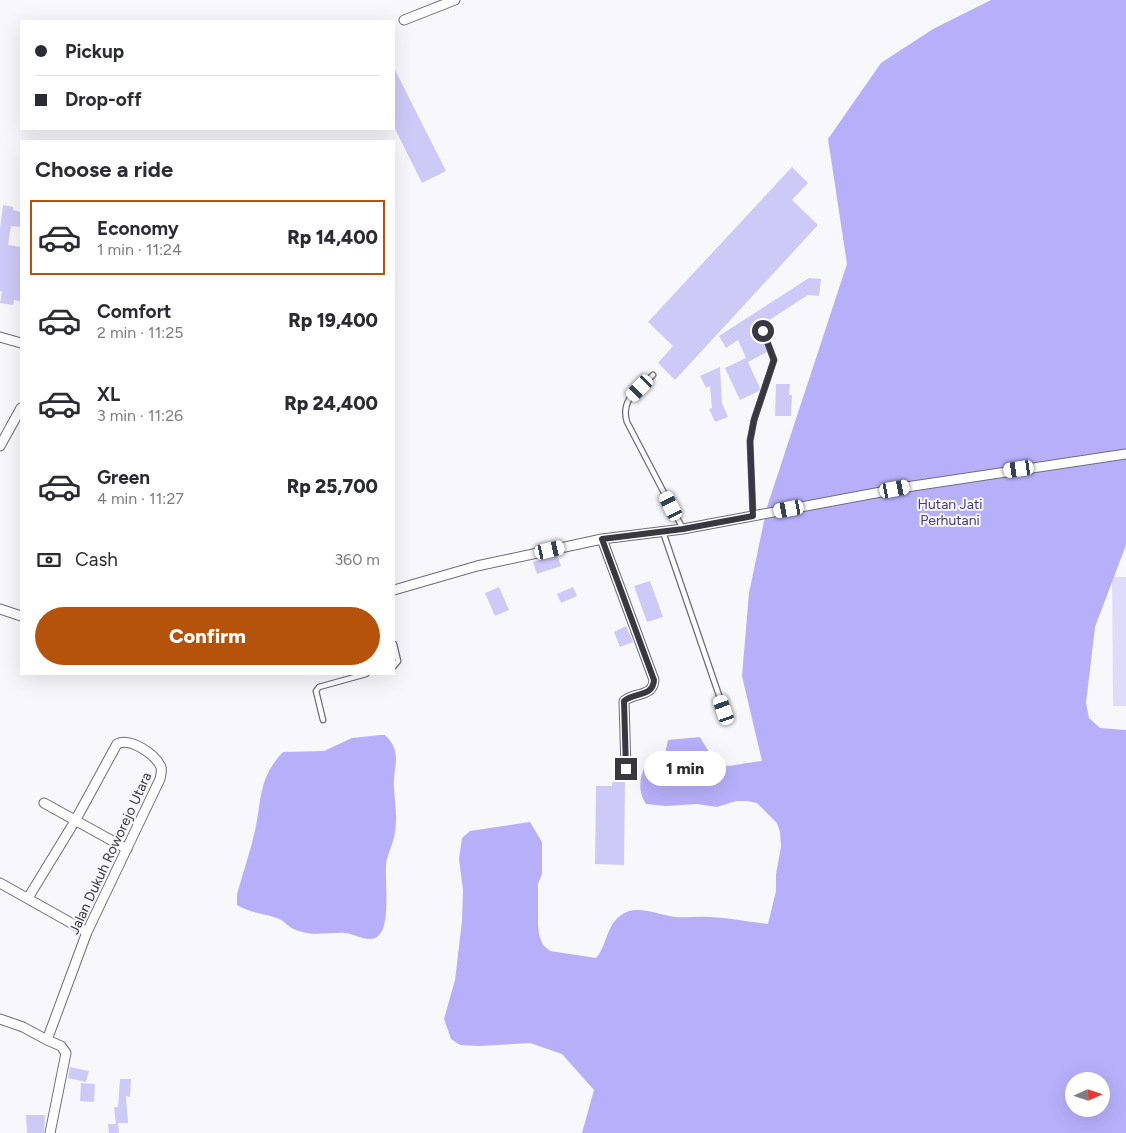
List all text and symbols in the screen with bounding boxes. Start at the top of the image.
text: Pickup [65,40,124,63]
text: Drop-off [65,88,142,111]
text: Choose a ride [35,156,173,183]
icon: car [37,215,82,260]
text: Economy [97,217,179,240]
text: Rp 14,400 [287,226,378,249]
text: 1 min · 11:24 [97,240,182,259]
icon: car [37,298,82,343]
text: Comfort [97,300,172,323]
text: Rp 19,400 [288,309,378,332]
route start [752,320,774,342]
text: 2 min · 11:25 [97,323,184,342]
car [624,372,655,404]
icon: car [37,381,82,426]
text: XL [97,383,120,406]
text: Rp 24,400 [284,392,378,415]
text: 3 min · 11:26 [97,406,183,425]
car [1003,459,1034,479]
icon: car [37,464,82,509]
text: Green [97,466,150,489]
text: Rp 25,700 [287,475,378,498]
car [878,479,911,499]
text: 4 min · 11:27 [97,489,184,508]
car [657,489,684,523]
park label: Hutan Jati Perhutani [918,496,982,529]
car [772,499,805,519]
car [533,539,566,561]
icon: cash [35,546,63,574]
text: Cash [75,548,118,571]
text: 360 m [334,550,380,569]
button: Confirm [35,607,380,665]
car [712,693,735,727]
callout: 1 min [644,752,726,786]
route end [615,758,637,780]
text: 1 min [666,759,704,778]
street label: Jalan Dukuh Roworejo Utara [65,770,155,937]
north arrow [1065,1072,1110,1118]
map controls [1065,1072,1110,1117]

